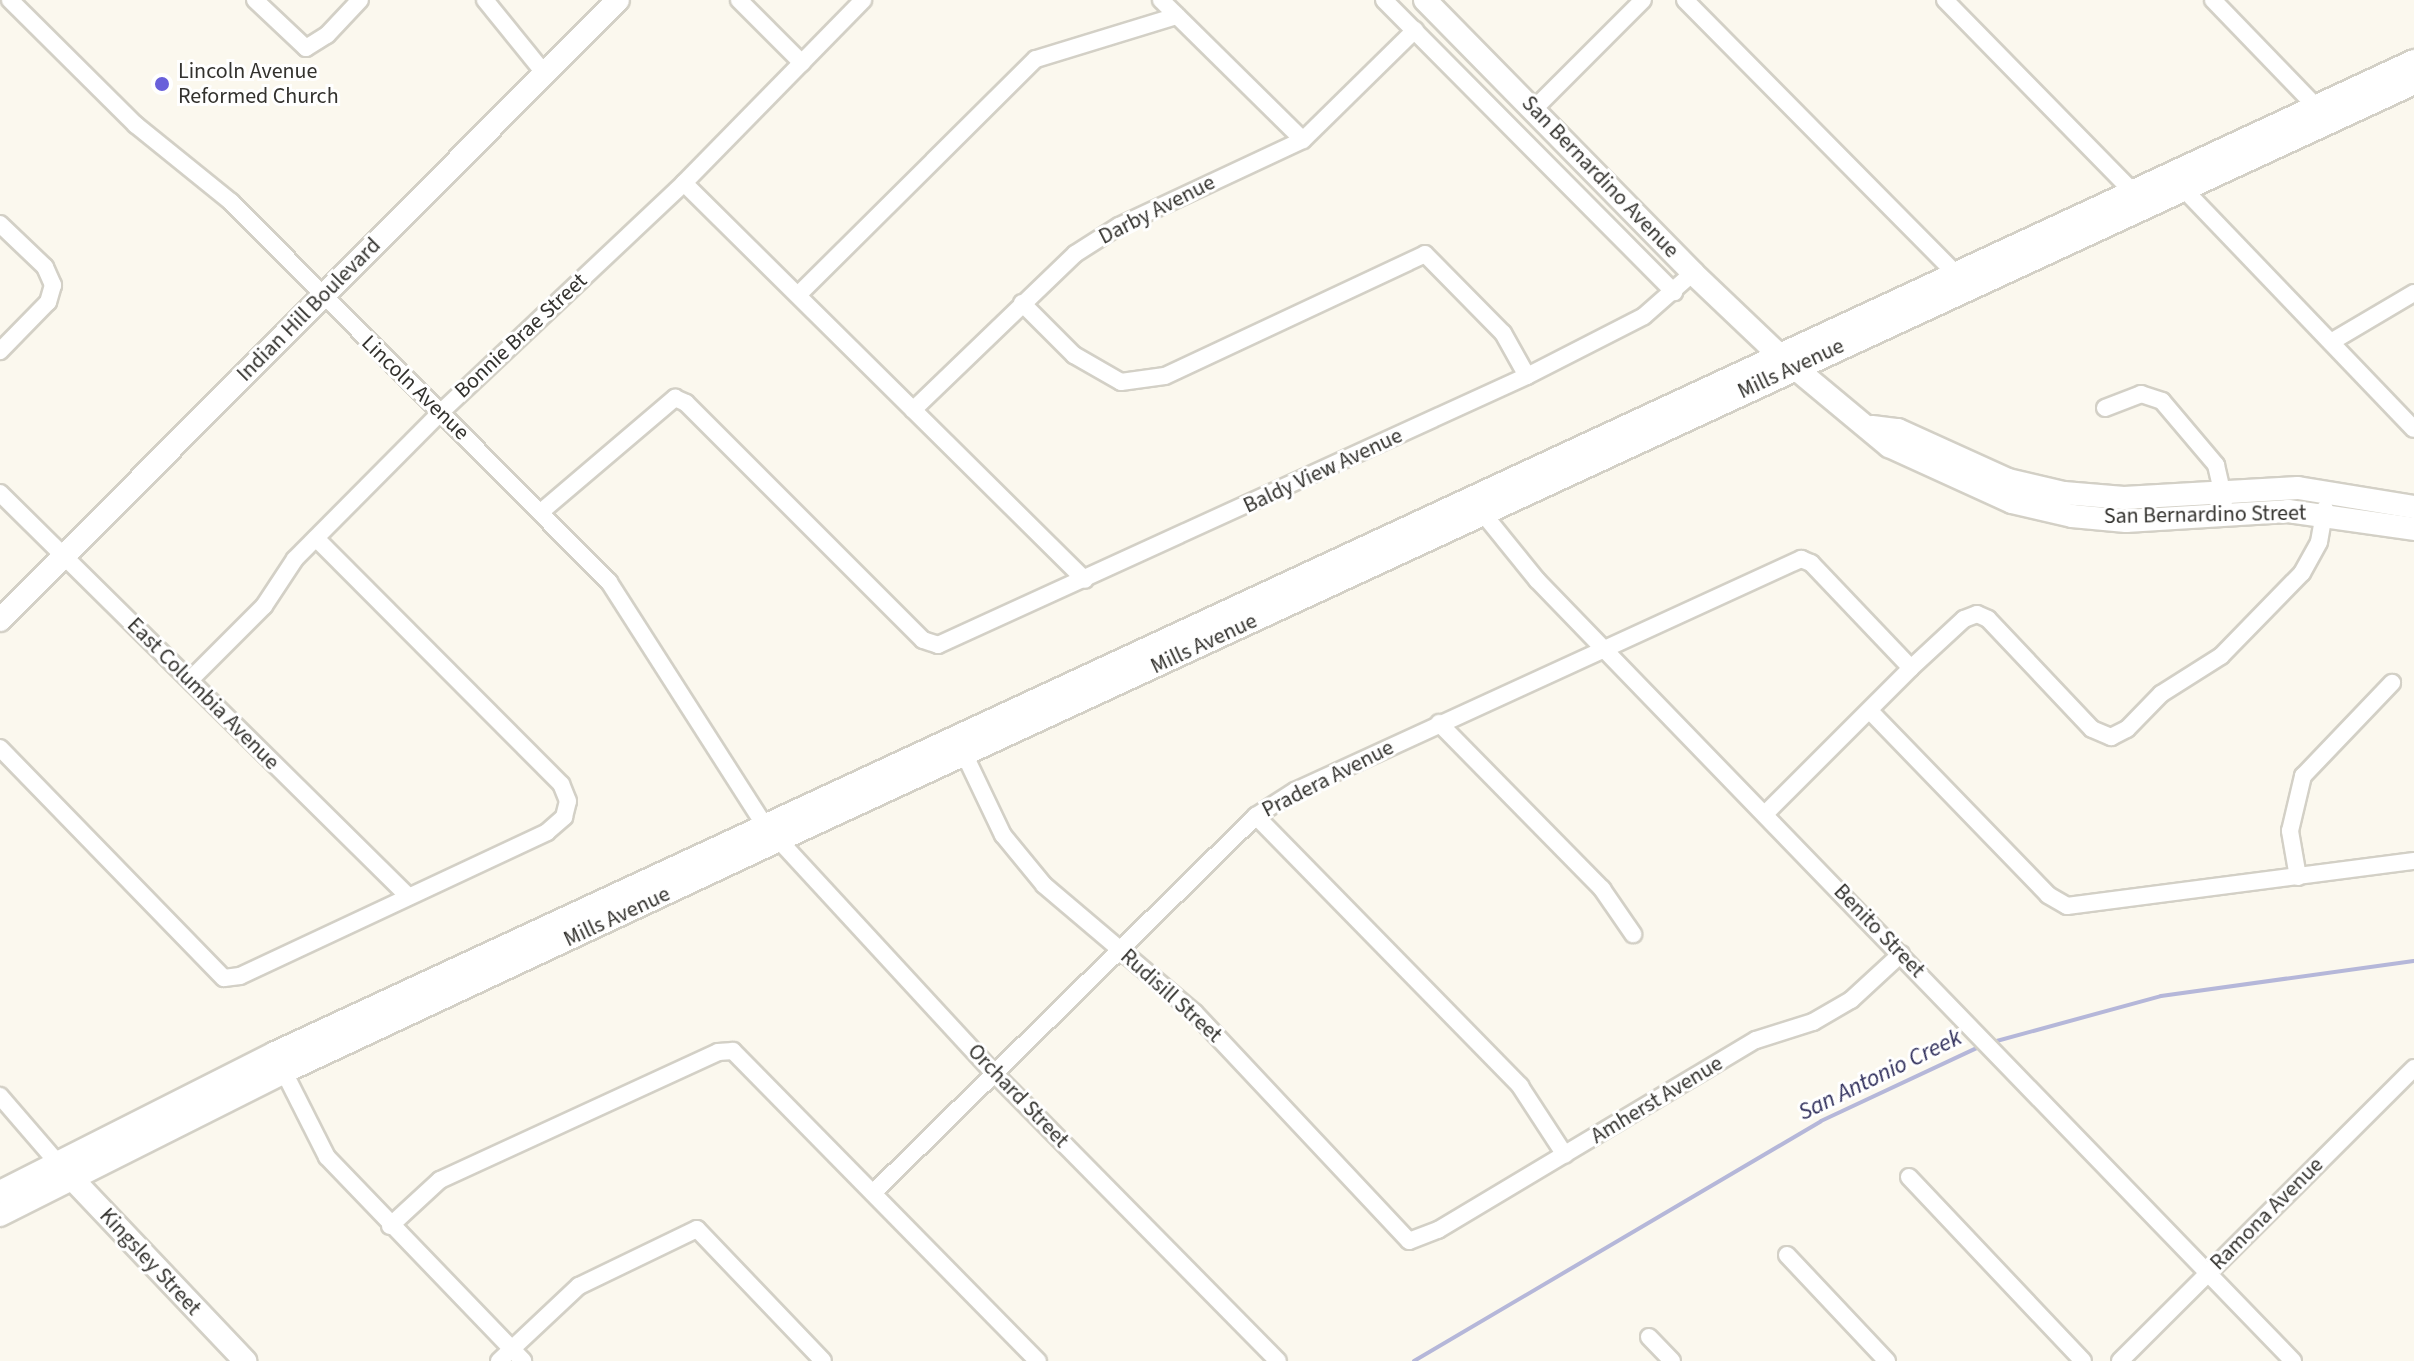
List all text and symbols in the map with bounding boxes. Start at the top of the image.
place label: Lincoln Avenue Reformed Church [178,58,339,110]
marker: Lincoln Avenue Reformed Church [153,75,171,93]
street label: San Bernardino Avenue [1516,90,1684,264]
street label: Darby Avenue [1095,169,1219,251]
street label: Indian Hill Boulevard [232,233,386,387]
street label: Bonnie Brae Street [449,268,593,404]
street label: Lincoln Avenue [356,330,474,446]
street label: Mills Avenue [1734,333,1848,405]
street label: Baldy View Avenue [1239,423,1407,519]
street label: San Bernardino Street [2104,500,2306,530]
street label: Mills Avenue [1147,608,1261,680]
street label: East Columbia Avenue [121,612,285,776]
street label: Pradera Avenue [1258,735,1398,823]
street label: Benito Street [1828,879,1930,983]
street label: Mills Avenue [560,881,674,953]
street label: Rudisill Street [1115,944,1227,1048]
water label: San Antonio Creek [1794,1023,1966,1127]
street label: Orchard Street [962,1039,1074,1153]
street label: Amherst Avenue [1586,1050,1728,1150]
street label: Ramona Avenue [2205,1152,2329,1276]
street label: Kingsley Street [94,1203,206,1321]

